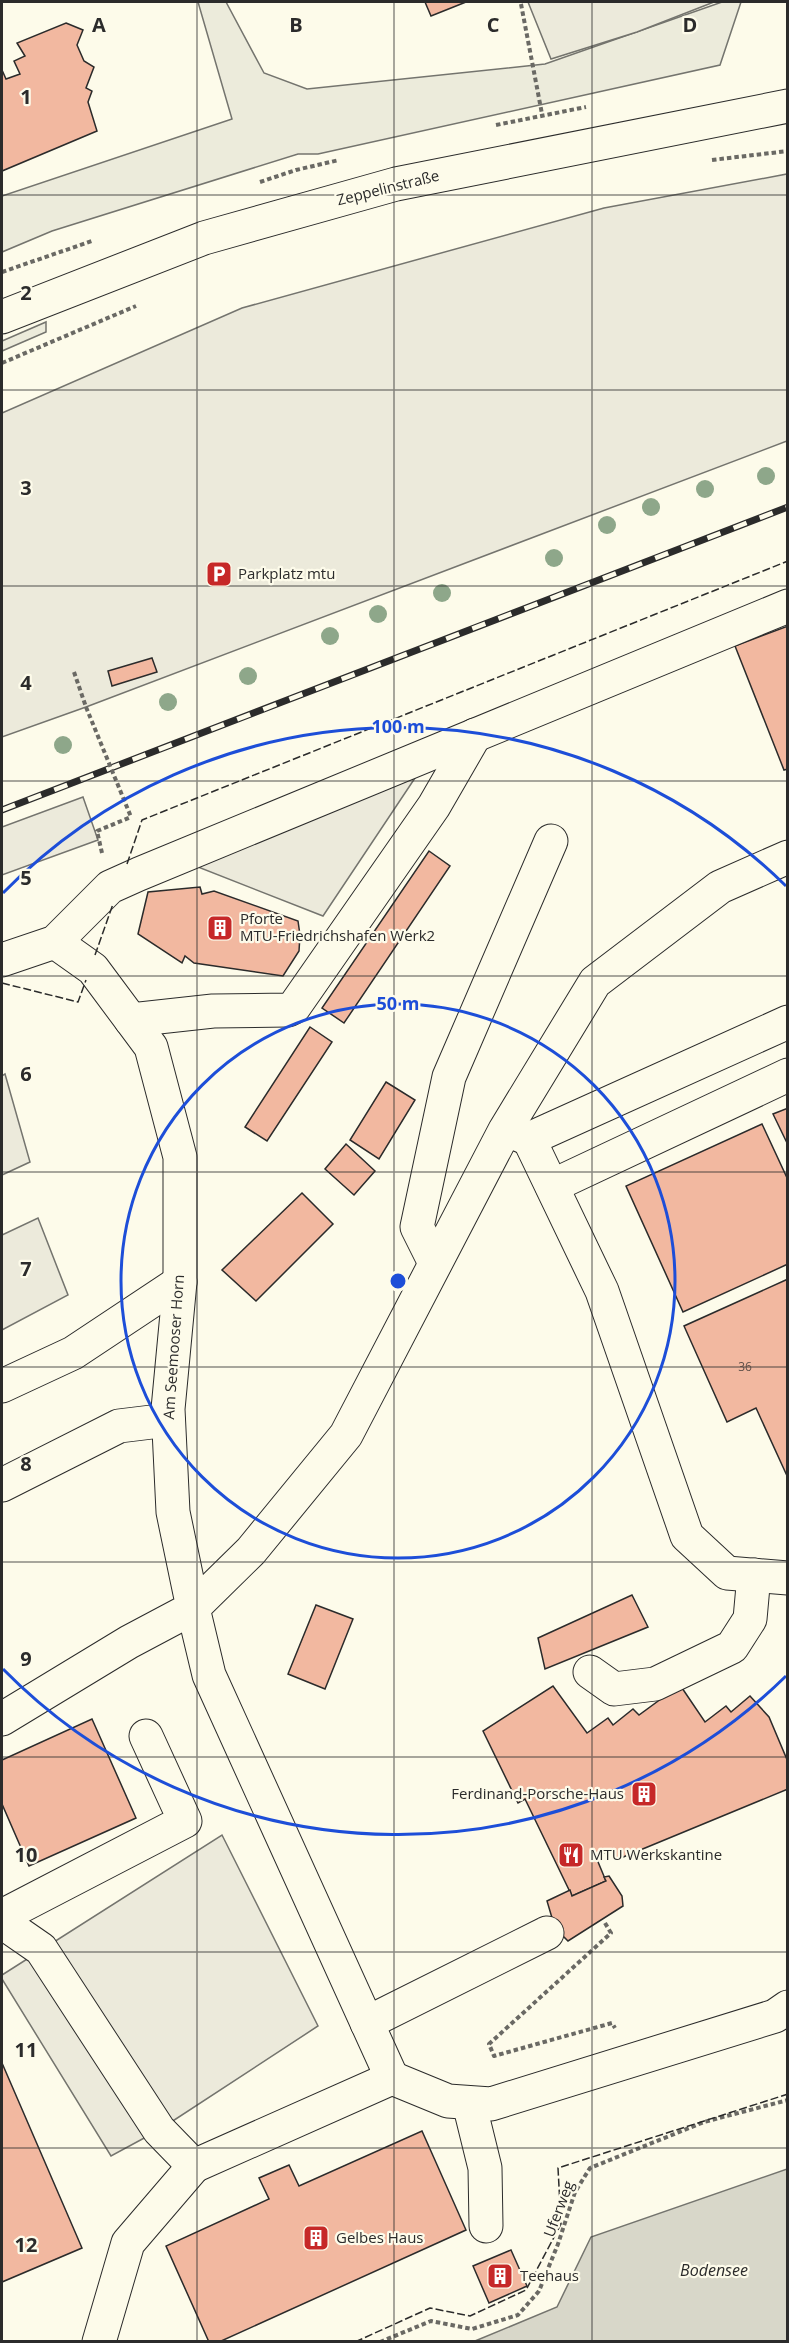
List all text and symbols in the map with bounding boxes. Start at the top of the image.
text: A [92,11,106,38]
text: B [289,11,303,38]
text: C [487,11,500,38]
text: D [683,11,697,38]
text: 1 [20,83,32,110]
street label: Zeppelinstraße [334,165,441,209]
text: 2 [20,279,32,306]
text: 3 [20,474,32,501]
parking icon: Parkplatz mtu [204,559,234,589]
place label: Parkplatz mtu [238,563,335,583]
text: 4 [20,669,32,696]
text: 100 m [371,714,425,738]
text: 5 [20,864,32,891]
place label: Pforte MTU-Friedrichshafen Werk2 [240,908,435,945]
building icon: Pforte MTU-Friedrichshafen Werk2 [205,913,235,943]
text: 50 m [377,991,419,1015]
text: 6 [20,1060,32,1087]
text: 7 [20,1255,32,1282]
centre of rings [388,1271,408,1291]
street label: Am Seemooser Horn [158,1274,188,1420]
house number: 36 [738,1358,752,1375]
text: 8 [20,1450,32,1477]
text: 9 [20,1645,32,1672]
building icon: Ferdinand-Porsche-Haus [629,1779,659,1809]
place label: Ferdinand-Porsche-Haus [451,1783,624,1803]
restaurant icon: MTU Werkskantine [556,1840,586,1870]
text: 10 [15,1841,37,1868]
place label: MTU Werkskantine [590,1844,722,1864]
text: 11 [15,2036,37,2063]
street label: Uferweg [538,2178,578,2240]
building icon: Gelbes Haus [301,2223,331,2253]
place label: Gelbes Haus [336,2227,424,2247]
text: 12 [15,2231,37,2258]
water label: Bodensee [680,2259,748,2281]
building icon: Teehaus [485,2261,515,2291]
place label: Teehaus [520,2265,579,2285]

